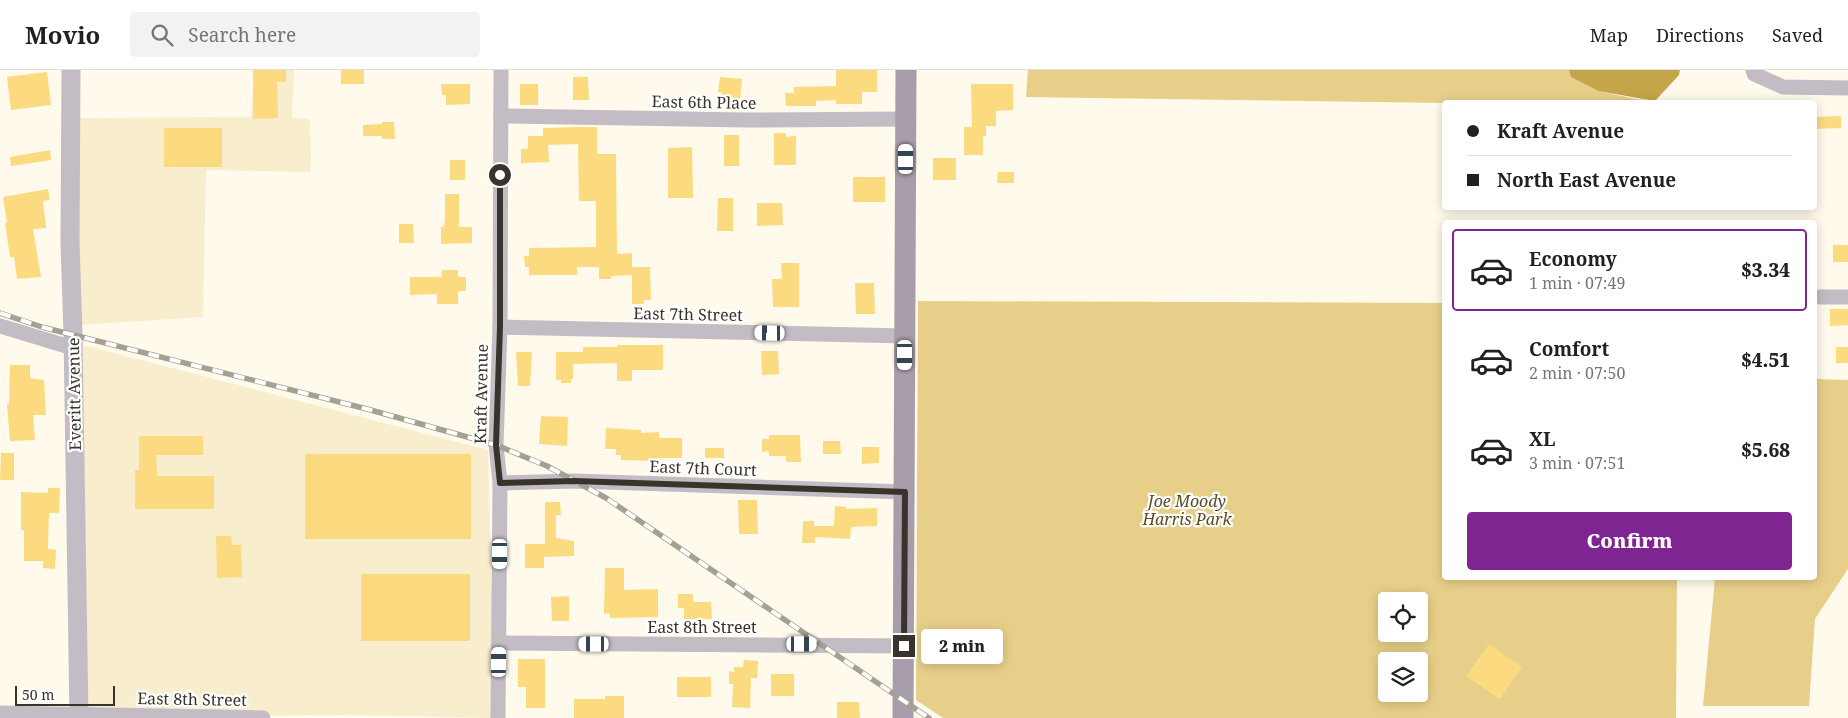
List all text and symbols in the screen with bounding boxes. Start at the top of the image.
search box [130,12,480,57]
text: Movio [25,18,100,51]
icon: search [148,21,176,49]
text: Search here [188,22,296,48]
text: Map [1590,23,1628,47]
text: Directions [1656,23,1744,47]
text: Saved [1772,23,1823,47]
street label: East 6th Place [651,90,757,114]
text: Kraft Avenue [1497,118,1624,144]
car [898,144,913,174]
route start [489,164,511,186]
text: North East Avenue [1497,167,1676,193]
text: Economy [1529,246,1617,272]
icon: car [1469,248,1514,293]
text: $3.34 [1741,257,1790,283]
text: 1 min · 07:49 [1529,272,1625,294]
street label: East 7th Street [633,302,743,326]
car [754,325,785,341]
text: Comfort [1529,336,1609,362]
street label: Everitt Avenue [62,337,86,451]
icon: car [1469,338,1514,383]
car [897,340,912,370]
street label: Kraft Avenue [469,344,493,444]
text: $4.51 [1741,347,1790,373]
text: 2 min · 07:50 [1529,362,1625,384]
text: XL [1529,426,1555,452]
icon: car [1469,428,1514,473]
text: $5.68 [1741,437,1790,463]
text: 3 min · 07:51 [1529,452,1625,474]
street label: East 7th Court [649,455,757,481]
park label: Joe Moody Harris Park [1141,490,1232,530]
button: Confirm [1467,512,1792,570]
car [492,539,507,569]
map controls [1378,592,1428,702]
button: locate [1378,592,1428,642]
street label: East 8th Street [647,616,757,638]
callout: 2 min [922,628,1004,664]
route end [893,635,915,657]
text: 2 min [939,635,985,657]
car [579,637,609,652]
car [787,637,817,652]
car [491,647,506,677]
button: layers [1378,652,1428,702]
scale bar [15,683,115,706]
text: 50 m [22,685,55,704]
street label: East 8th Street [137,687,247,711]

